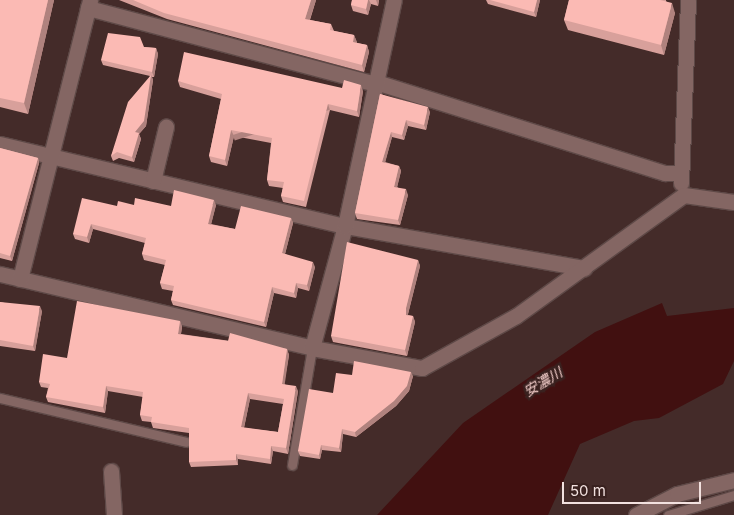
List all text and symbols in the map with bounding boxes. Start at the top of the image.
water label: 安濃川 [521,364,565,400]
scale bar [564,472,703,504]
text: 50 m [570,481,606,500]

